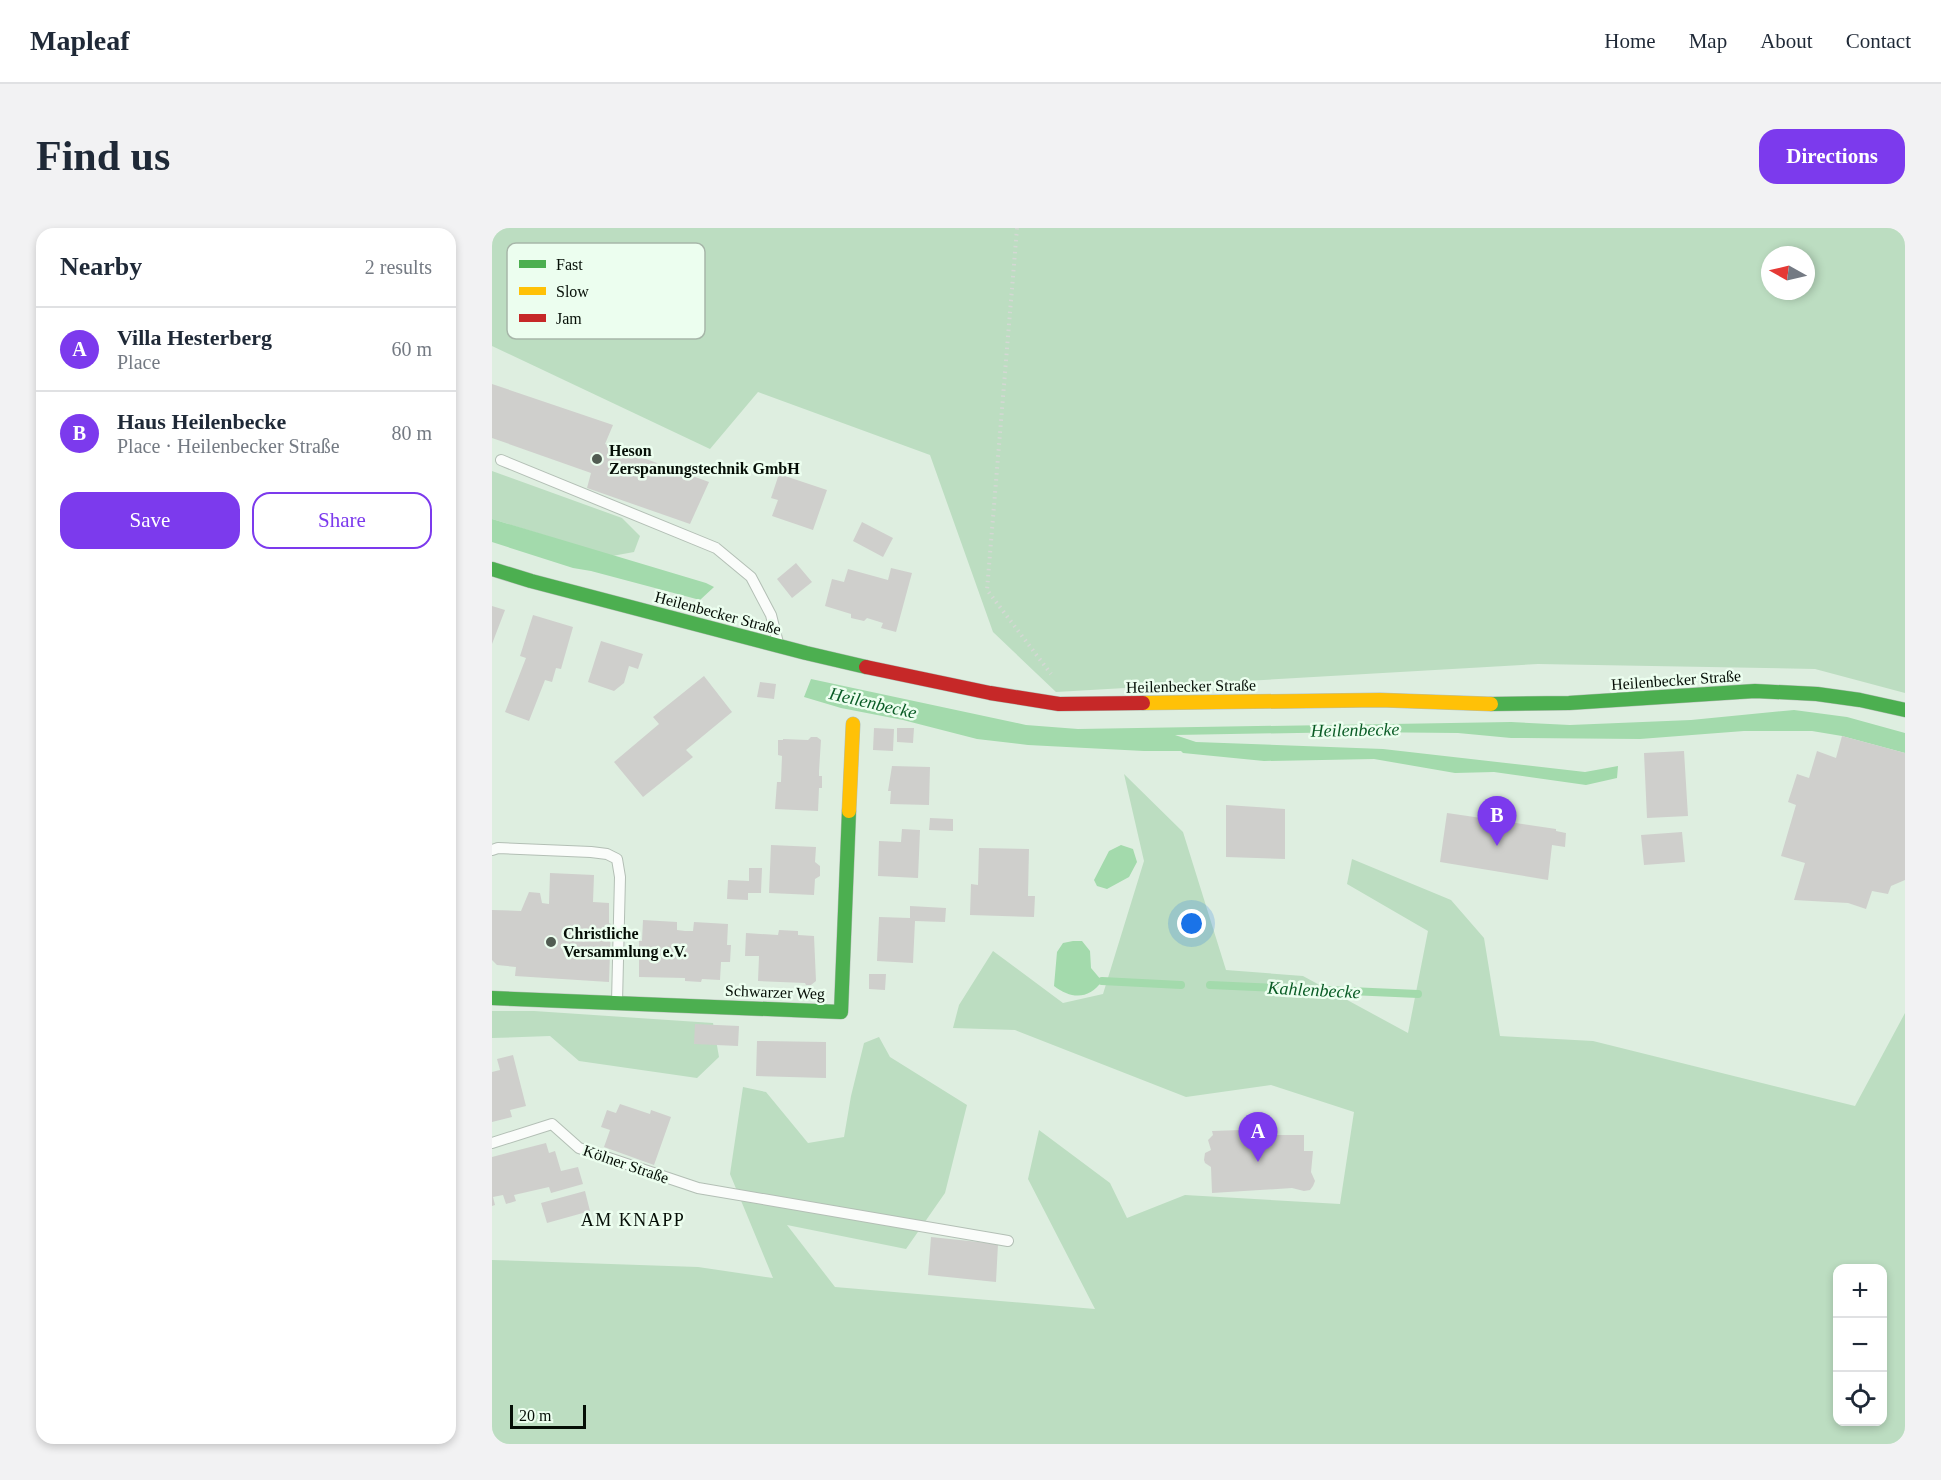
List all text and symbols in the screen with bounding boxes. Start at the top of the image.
text: Mapleaf [30,25,130,56]
text: Home [1604,29,1656,53]
text: Map [1689,29,1727,53]
text: About [1760,29,1813,53]
text: Contact [1846,29,1911,53]
button: Directions [1759,129,1905,184]
text: Find us [36,133,170,179]
legend [507,243,705,339]
north arrow [1761,246,1815,300]
text: Nearby [60,252,142,281]
text: 2 results [365,256,432,278]
text: Fast [556,256,583,273]
text: Slow [556,283,589,300]
text: Jam [556,310,582,327]
text: Villa Hesterberg [117,325,272,350]
text: A [72,338,87,360]
text: 60 m [391,338,432,360]
text: Place [117,351,160,373]
text: Haus Heilenbecke [117,409,286,434]
text: B [73,422,86,444]
text: 80 m [391,422,432,444]
text: Place · Heilenbecker Straße [117,435,340,457]
place label: Heson Zerspanungstechnik GmbH [609,442,800,478]
marker: Heson Zerspanungstechnik GmbH [590,452,604,466]
button: Save [60,492,240,549]
button: Share [252,492,432,549]
street label: Heilenbecker Straße [653,588,783,638]
street label: Heilenbecker Straße [1610,667,1742,693]
street label: Heilenbecker Straße [1126,676,1256,696]
water label: Heilenbecke [826,683,919,723]
water label: Heilenbecke [1309,719,1400,741]
pin: B [1478,796,1516,846]
your location [1177,909,1206,938]
place label: Christliche Versammlung e.V. [563,925,687,961]
marker: Christliche Versammlung e.V. [544,935,558,949]
water label: Kahlenbecke [1266,978,1361,1002]
street label: Schwarzer Weg [725,982,825,1003]
pin: A [1238,1112,1278,1162]
street label: Kölner Straße [581,1141,671,1187]
district label: AM KNAPP [581,1210,685,1230]
map controls [1833,1264,1887,1426]
button: + [1833,1264,1887,1318]
button: − [1833,1318,1887,1372]
button: locate [1833,1372,1887,1426]
scale bar [510,1402,586,1430]
text: 20 m [519,1407,551,1424]

